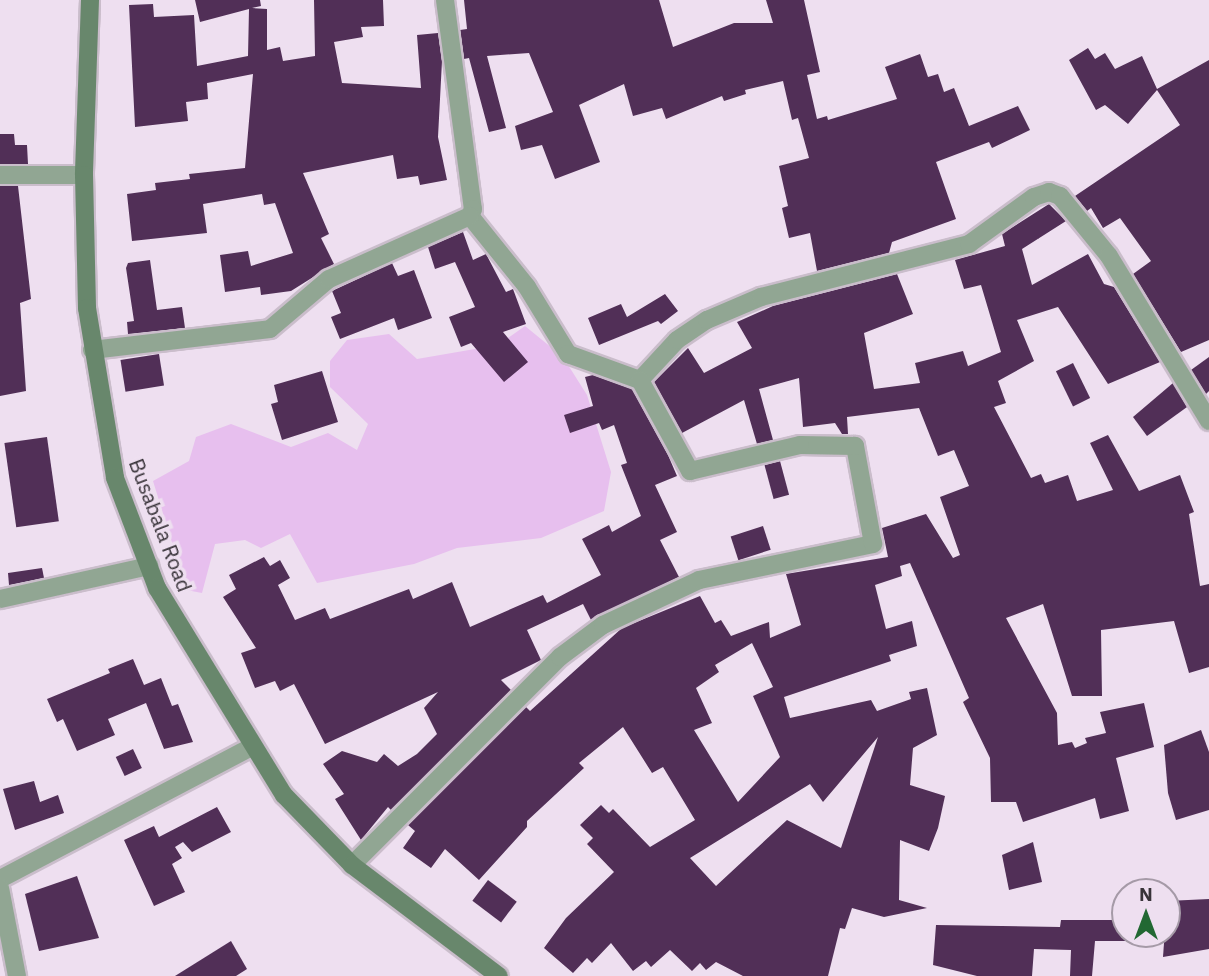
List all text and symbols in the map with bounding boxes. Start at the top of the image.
street label: Busabala Road [124,455,198,595]
north arrow [1111,878,1181,948]
text: N [1139,882,1153,906]

